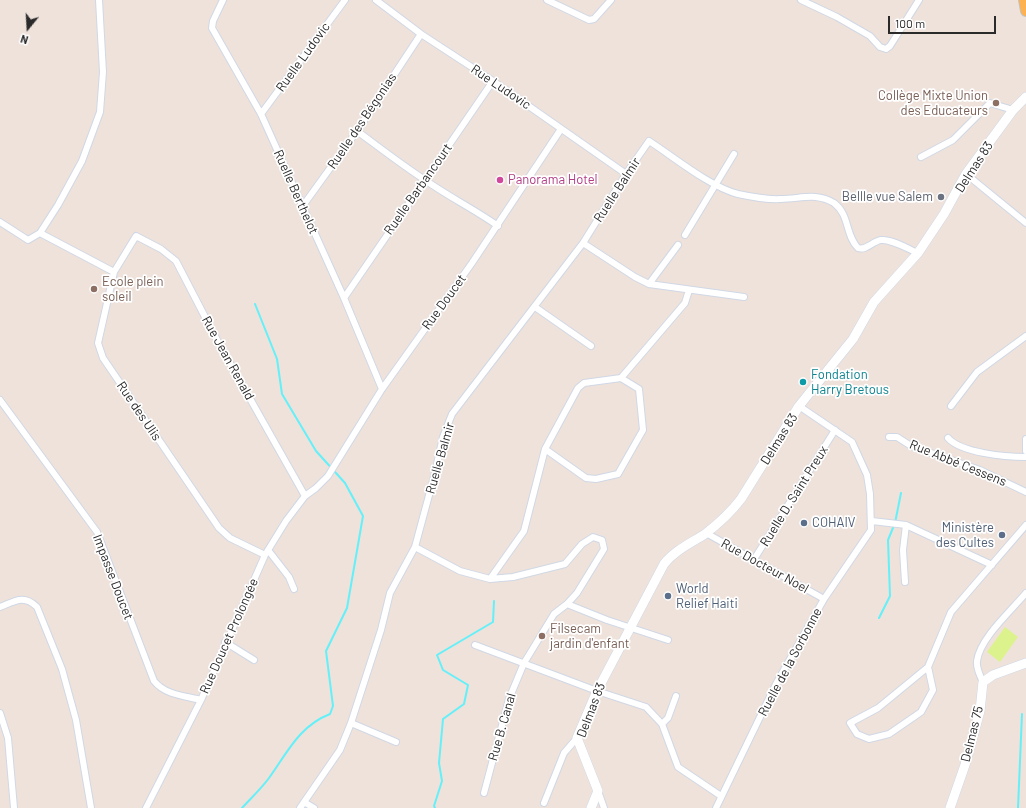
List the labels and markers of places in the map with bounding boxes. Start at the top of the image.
place label: Collège Mixte Union des Educateurs [878,88,988,119]
marker: Collège Mixte Union des Educateurs [991,98,1001,108]
place label: Panorama Hotel [508,172,598,188]
marker: Panorama Hotel [495,175,505,185]
place label: Bellle vue Salem [842,189,933,205]
marker: Bellle vue Salem [936,192,946,202]
place label: Ecole plein soleil [102,274,164,305]
marker: Ecole plein soleil [89,284,99,294]
place label: Fondation Harry Bretous [811,367,889,398]
marker: Fondation Harry Bretous [798,377,808,387]
place label: COHAIV [812,515,855,531]
marker: COHAIV [799,518,809,528]
place label: Ministère des Cultes [936,520,994,551]
marker: Ministère des Cultes [997,530,1007,540]
place label: World Relief Haiti [676,581,738,612]
marker: World Relief Haiti [663,591,673,601]
place label: Filsecam jardin d'enfant [550,621,629,652]
marker: Filsecam jardin d'enfant [537,631,547,641]

